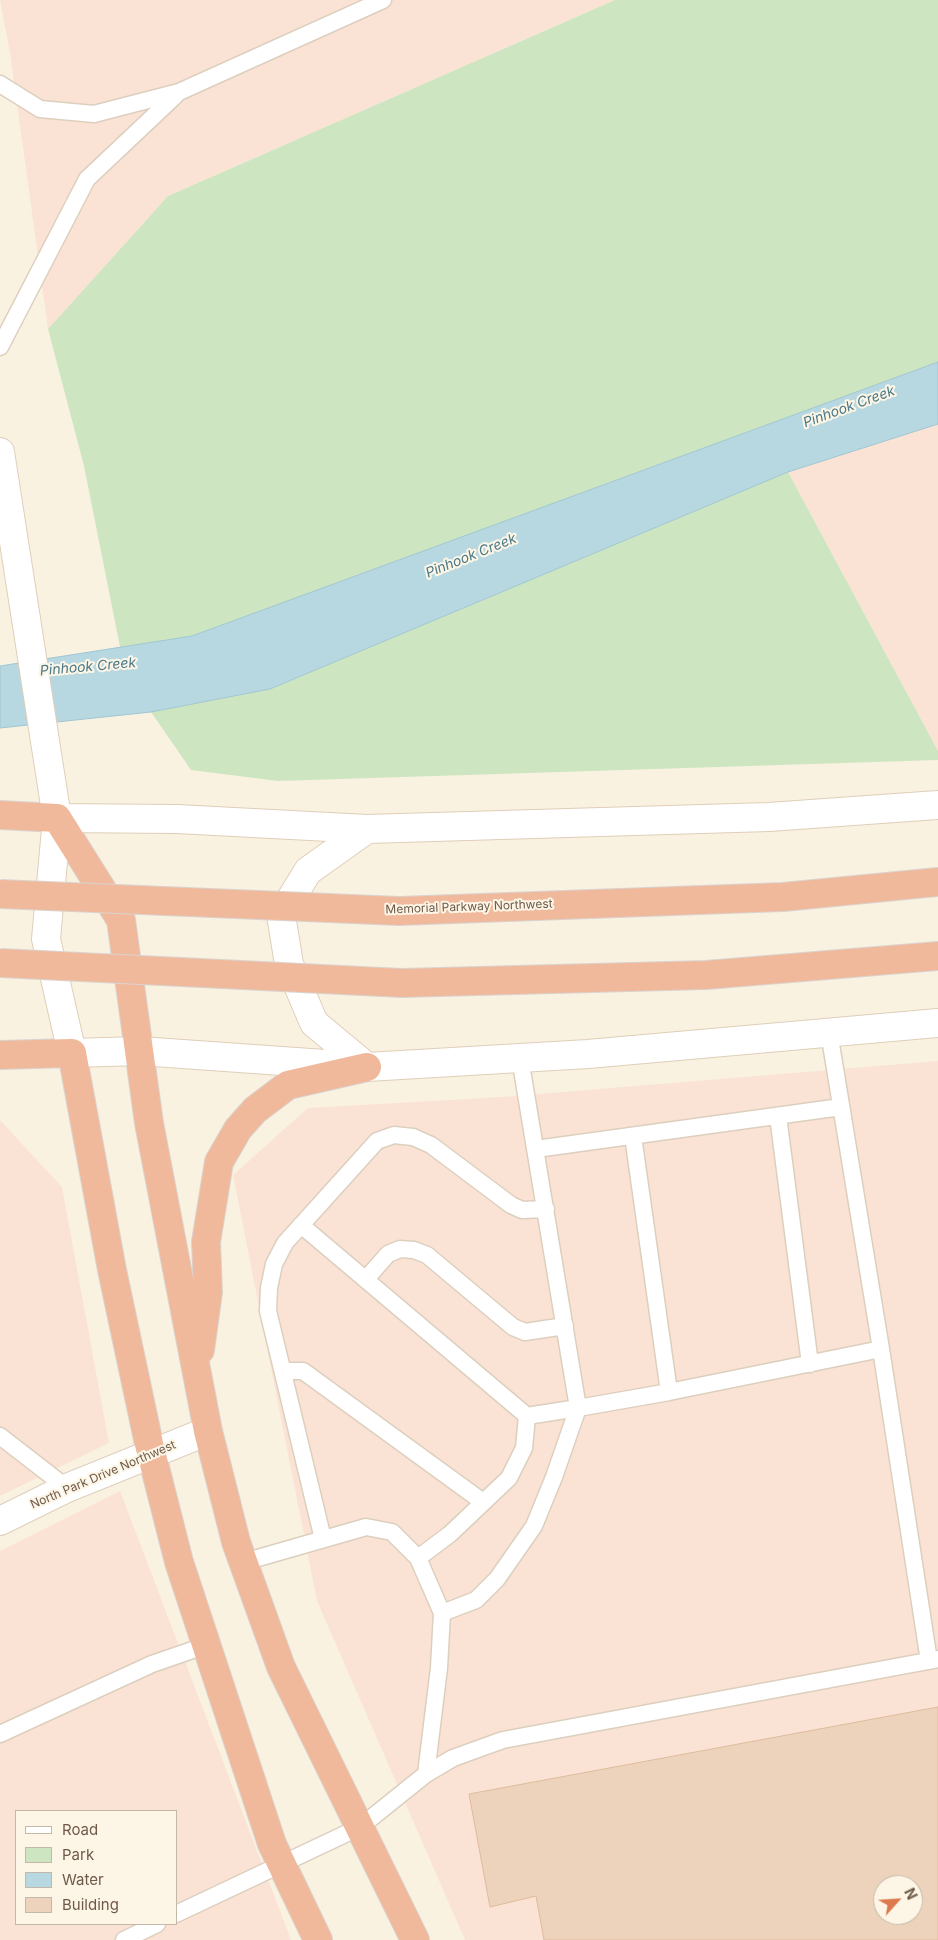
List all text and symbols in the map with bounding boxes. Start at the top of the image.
water label: Pinhook Creek [801,383,897,431]
water label: Pinhook Creek [423,530,519,582]
water label: Pinhook Creek [39,654,137,680]
street label: Memorial Parkway Northwest [385,897,553,917]
street label: North Park Drive Northwest [28,1438,178,1512]
legend [15,1810,178,1925]
text: Road [62,1820,98,1839]
text: Park [62,1845,94,1864]
text: Water [62,1870,104,1889]
north arrow [873,1875,923,1925]
text: N [901,1885,921,1902]
text: Building [62,1895,119,1914]

